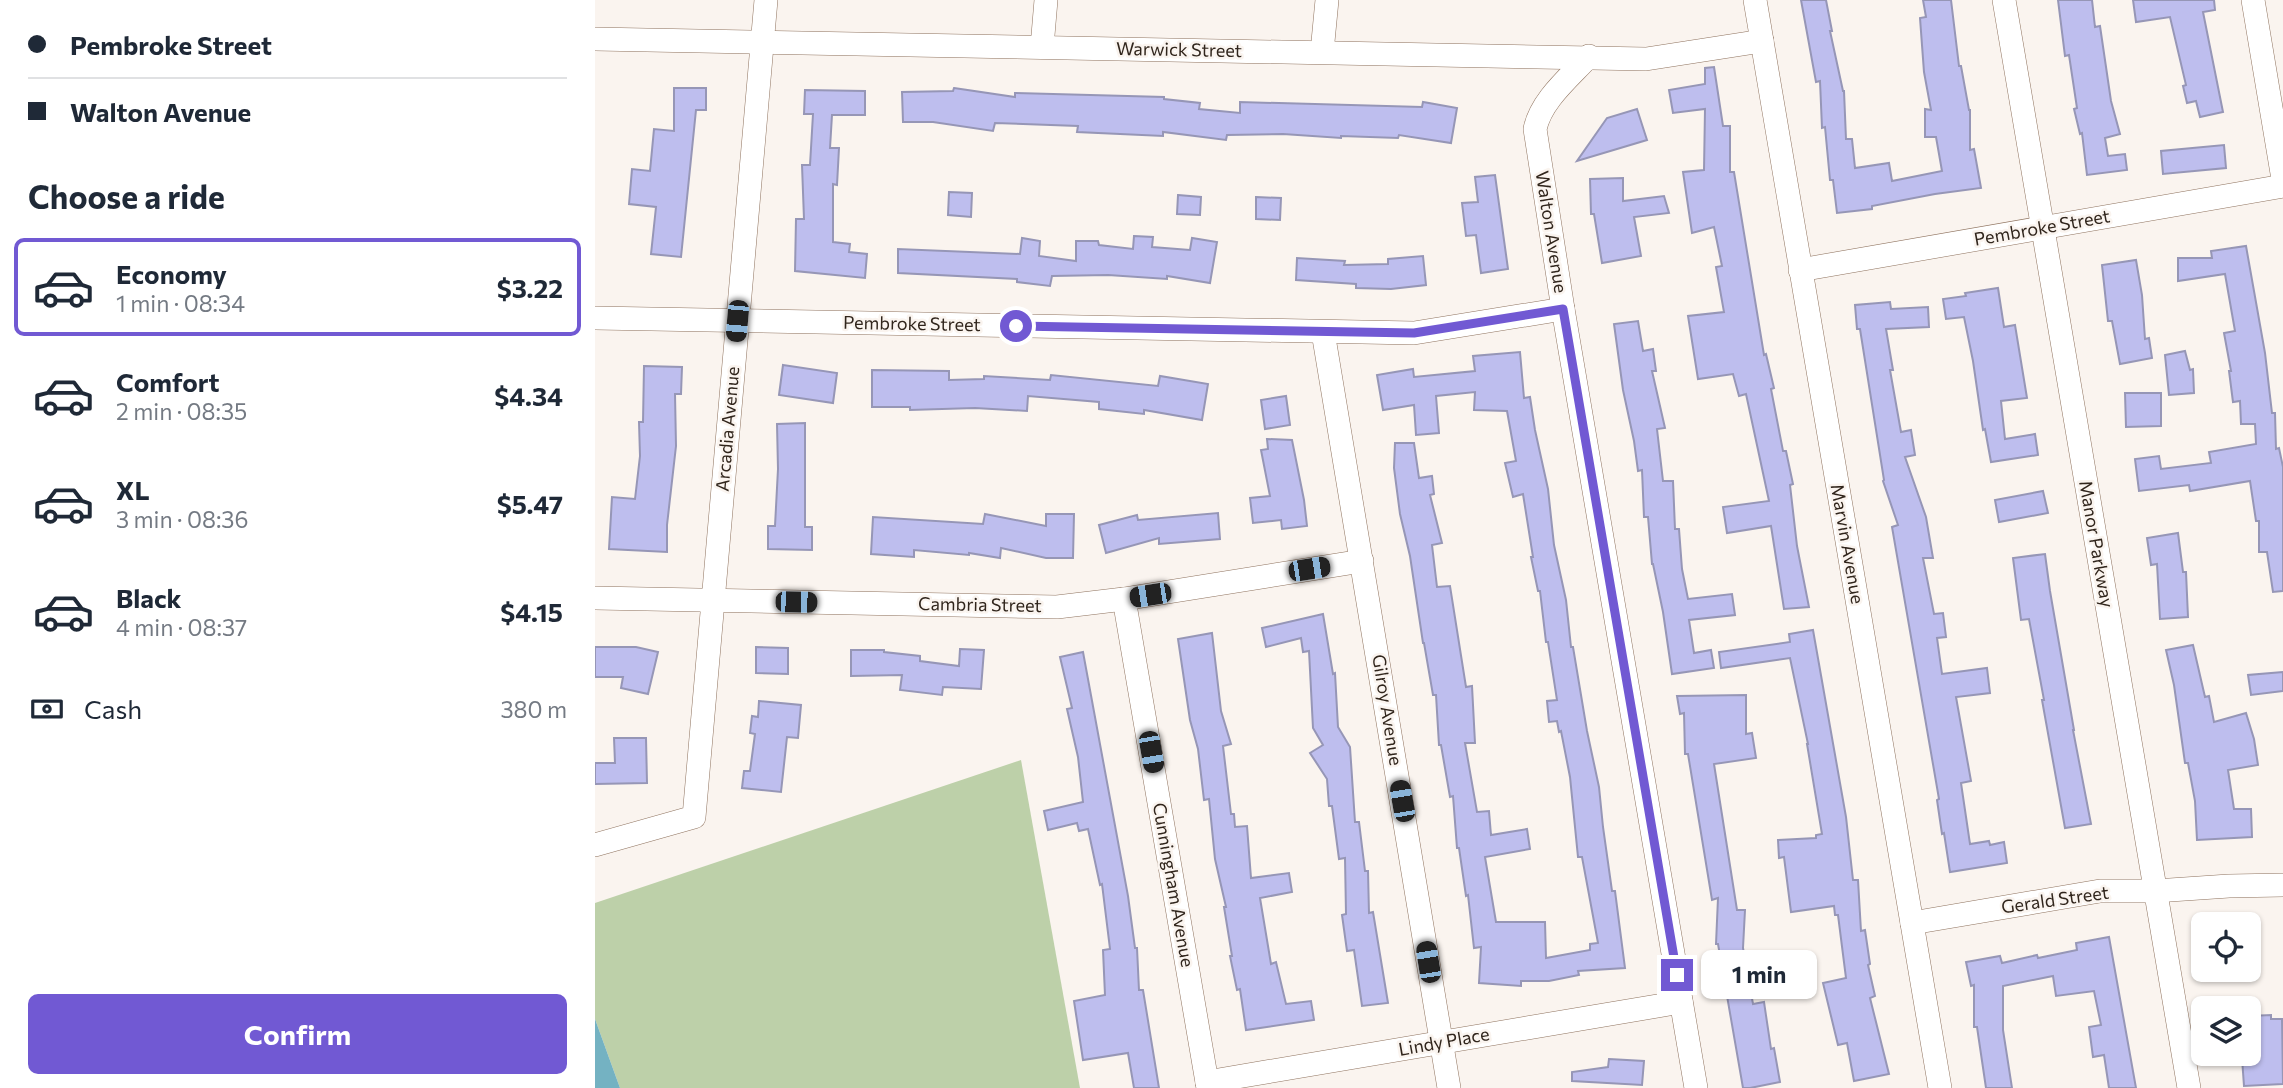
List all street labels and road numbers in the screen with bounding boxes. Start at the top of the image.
street label: Warwick Street [1116,37,1242,61]
street label: Walton Avenue [1531,169,1572,294]
street label: Pembroke Street [1972,204,2112,250]
street label: Pembroke Street [843,311,981,335]
street label: Arcadia Avenue [711,365,743,492]
street label: Manor Parkway [2075,479,2119,609]
street label: Marvin Avenue [1827,482,1869,605]
street label: Cambria Street [918,592,1042,616]
street label: Gilroy Avenue [1368,653,1408,767]
street label: Cunningham Avenue [1149,801,1199,969]
street label: Gerald Street [2000,881,2110,917]
street label: Lindy Place [1397,1022,1491,1060]

